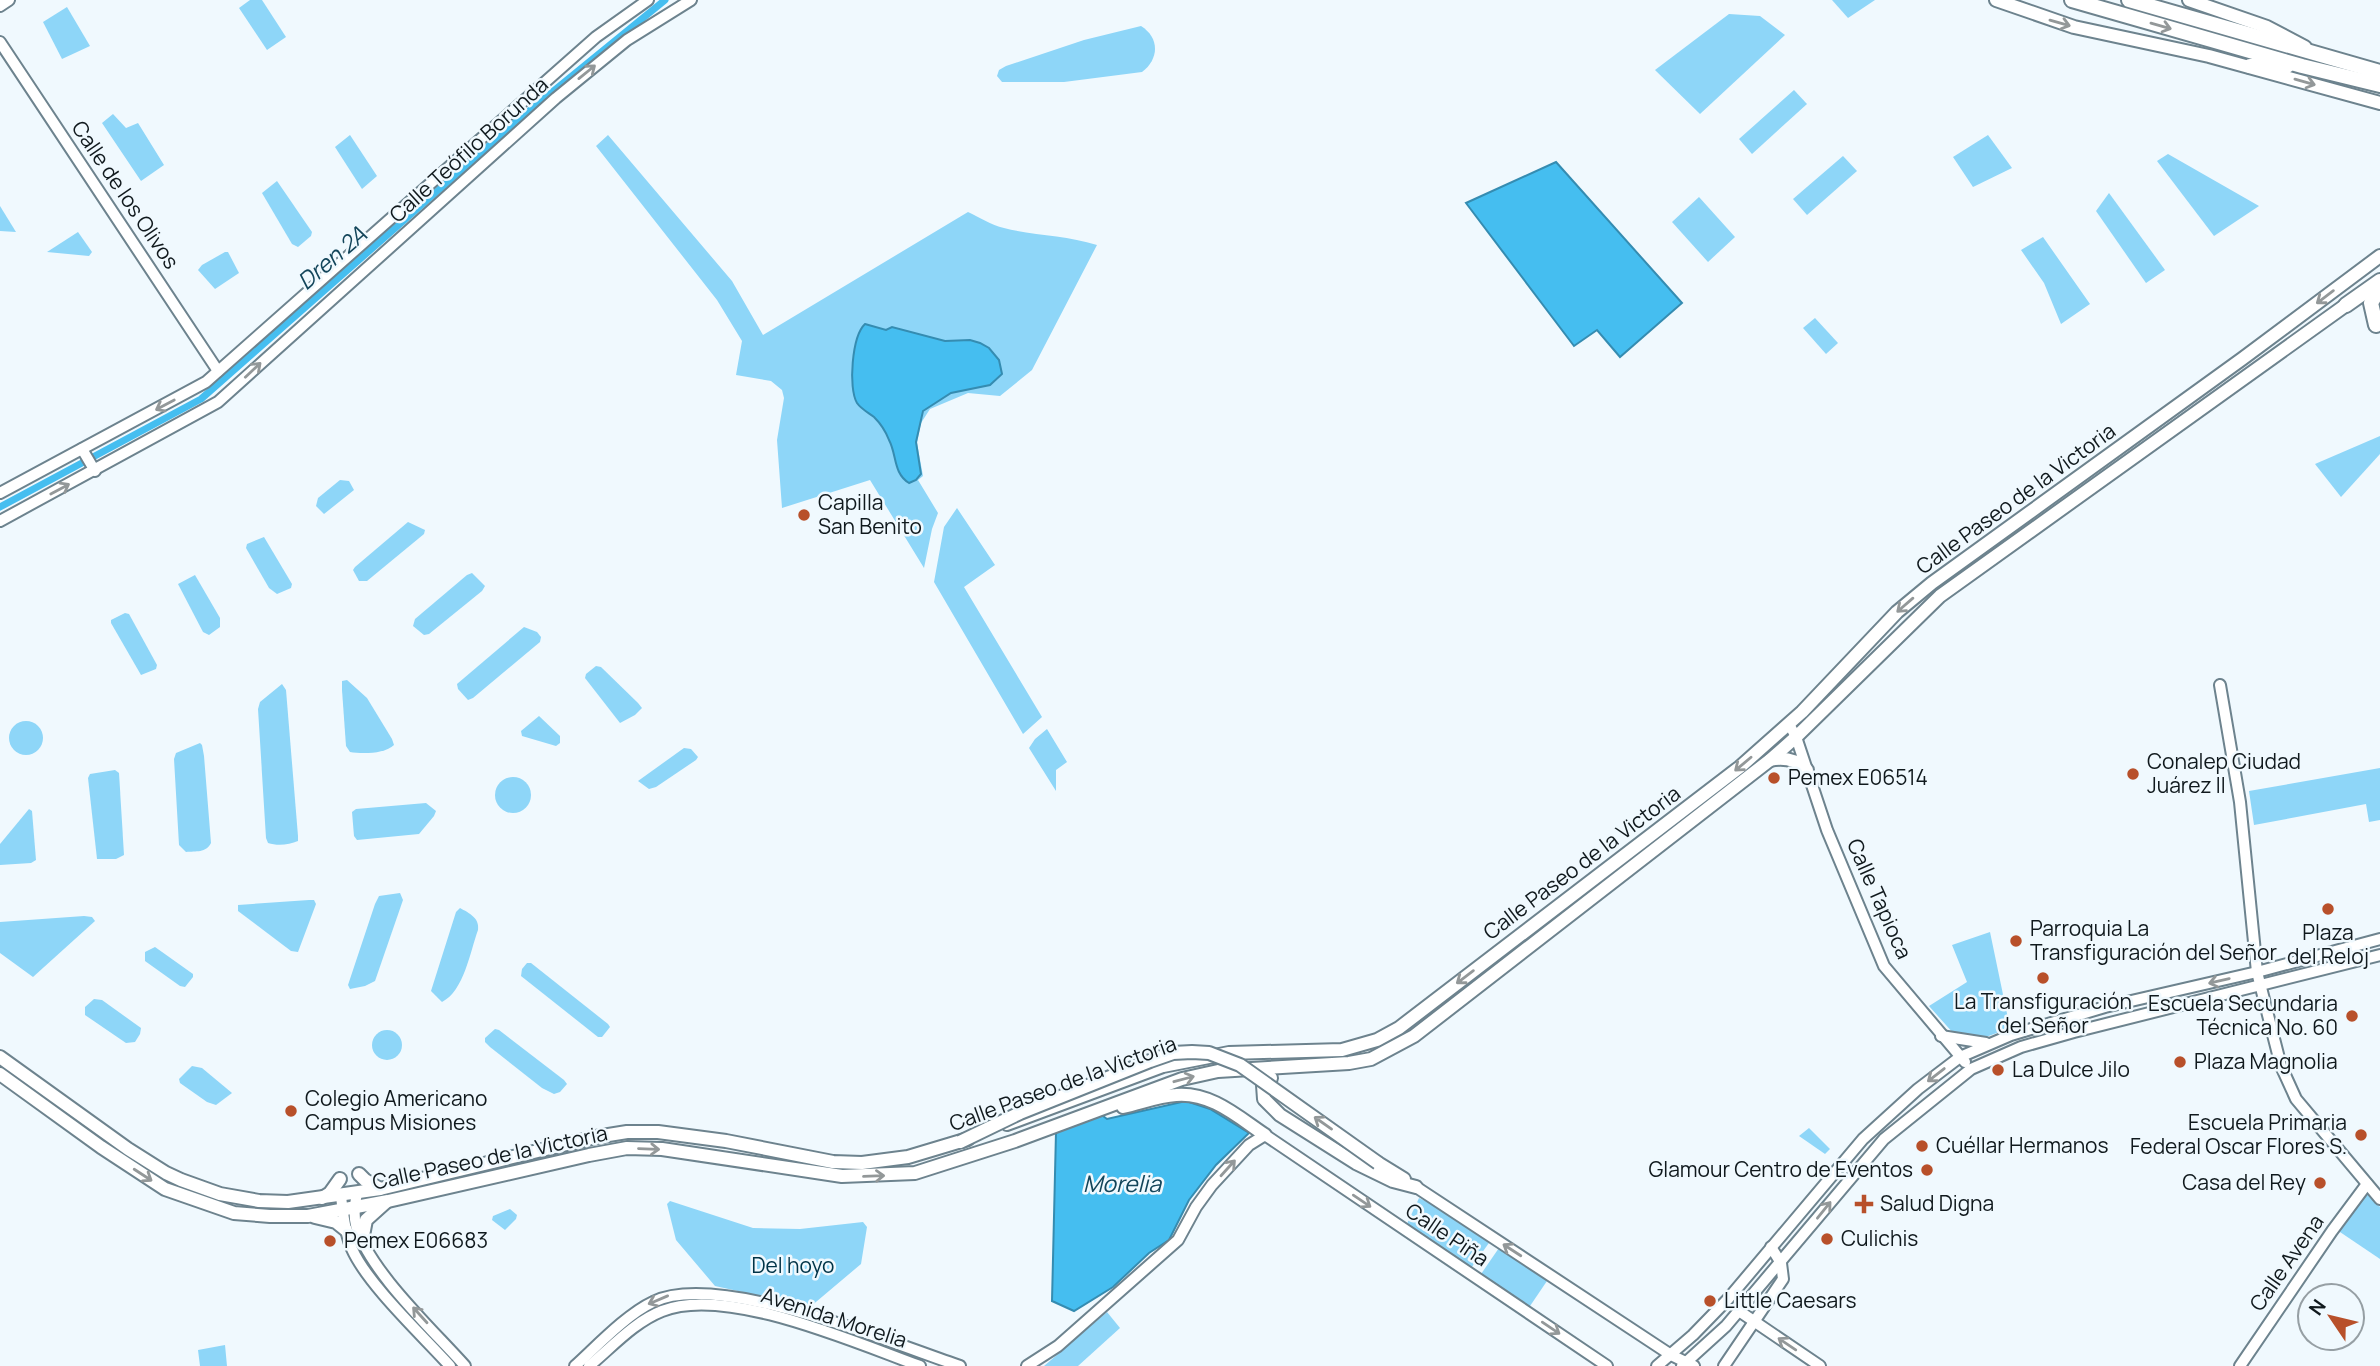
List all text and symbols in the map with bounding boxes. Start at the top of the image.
one-way arrow [2049,17,2071,30]
one-way arrow [2149,20,2171,33]
one-way arrow [578,64,596,79]
street label: Calle Teófilo Borunda [383,70,554,228]
one-way arrow [2294,76,2316,89]
street label: Calle de los Olivos [66,115,186,274]
water label: Dren 2A [290,218,373,296]
one-way arrow [2316,289,2335,304]
one-way arrow [244,362,261,379]
one-way arrow [155,399,176,412]
street label: Calle Paseo de la Victoria [1910,416,2121,580]
one-way arrow [50,482,70,496]
place label: Capilla San Benito [818,488,922,540]
marker: Capilla San Benito [796,507,812,523]
one-way arrow [1896,597,1914,613]
place label: Conalep Ciudad Juárez II [2147,747,2301,799]
one-way arrow [1734,757,1752,772]
place label: Pemex E06514 [1788,763,1928,791]
marker: Conalep Ciudad Juárez II [2125,766,2141,782]
marker: Pemex E06514 [1766,770,1782,786]
street label: Calle Paseo de la Victoria [1477,779,1686,946]
street label: Calle Tapioca [1841,834,1919,963]
marker: Plaza del Reloj [2320,901,2336,917]
place label: Parroquia La Transfiguración del Señor [2030,914,2277,966]
place label: Plaza del Reloj [2287,918,2369,970]
marker: Parroquia La Transfiguración del Señor [2008,933,2024,949]
one-way arrow [1456,969,1474,984]
marker: La Transfiguración del Señor [2035,970,2051,986]
one-way arrow [2208,974,2231,988]
place label: La Transfiguración del Señor [1954,987,2132,1039]
place label: Escuela Secundaria Técnica No. 60 [2148,989,2338,1041]
marker: Escuela Secundaria Técnica No. 60 [2344,1008,2360,1024]
street label: Calle Paseo de la Victoria [945,1029,1180,1137]
place label: Plaza Magnolia [2194,1047,2338,1075]
marker: Plaza Magnolia [2172,1054,2188,1070]
place label: La Dulce Jilo [2012,1055,2130,1083]
marker: La Dulce Jilo [1990,1062,2006,1078]
one-way arrow [1927,1068,1946,1083]
one-way arrow [1172,1072,1194,1085]
place label: Colegio Americano Campus Misiones [305,1084,487,1136]
marker: Colegio Americano Campus Misiones [283,1103,299,1119]
place label: Escuela Primaria Federal Oscar Flores S. [2130,1108,2347,1160]
one-way arrow [1314,1116,1333,1130]
street label: Calle Paseo de la Victoria [370,1118,610,1196]
marker: Escuela Primaria Federal Oscar Flores S. [2353,1127,2369,1143]
place label: Cuéllar Hermanos [1936,1131,2108,1159]
marker: Cuéllar Hermanos [1914,1138,1930,1154]
one-way arrow [637,1142,660,1155]
place label: Glamour Centro de Eventos [1648,1155,1913,1183]
one-way arrow [1219,1160,1236,1177]
marker: Glamour Centro de Eventos [1919,1162,1935,1178]
water label: Morelia [1083,1167,1162,1199]
one-way arrow [133,1168,153,1182]
place label: Casa del Rey [2182,1168,2306,1196]
one-way arrow [863,1170,886,1183]
marker: Casa del Rey [2312,1175,2328,1191]
place label: Salud Digna [1880,1189,1994,1217]
one-way arrow [1352,1193,1371,1208]
marker: Salud Digna [1854,1194,1874,1214]
street label: Calle Piña [1400,1196,1495,1272]
one-way arrow [1816,1201,1832,1219]
street label: Calle Avena [2243,1209,2330,1316]
place label: Culichis [1841,1224,1918,1252]
place label: Pemex E06683 [344,1226,488,1254]
marker: Culichis [1819,1231,1835,1247]
marker: Pemex E06683 [322,1233,338,1249]
one-way arrow [1503,1243,1522,1257]
park label: Del hoyo [751,1251,835,1279]
street label: Avenida Morelia [758,1280,911,1354]
north arrow [2296,1282,2366,1352]
place label: Little Caesars [1724,1286,1856,1314]
marker: Little Caesars [1702,1293,1718,1309]
text: N [2303,1294,2332,1320]
one-way arrow [648,1295,670,1308]
one-way arrow [412,1306,428,1324]
one-way arrow [1540,1321,1560,1335]
one-way arrow [1778,1337,1798,1351]

